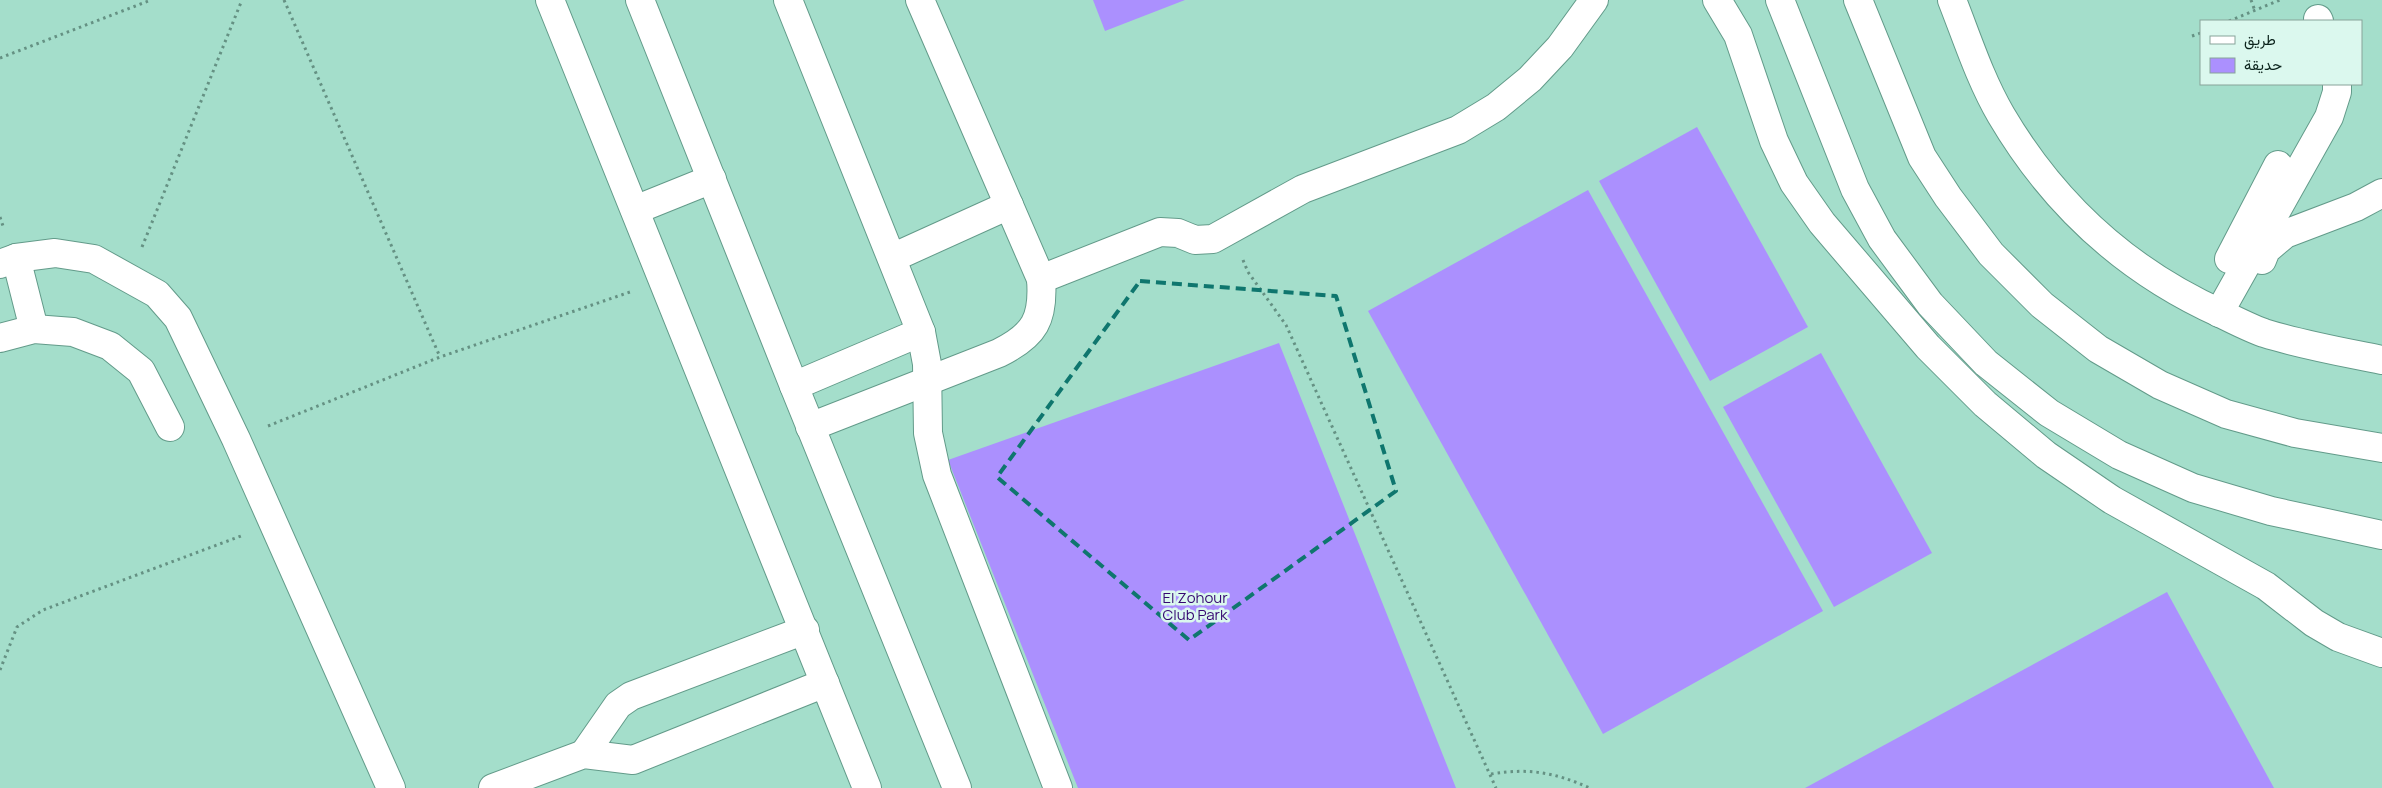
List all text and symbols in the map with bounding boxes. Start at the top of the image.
legend [2200,20,2362,85]
text: طريق [2244,29,2276,50]
text: حديقة [2244,54,2282,75]
park label: El Zohour Club Park [1162,587,1228,625]

